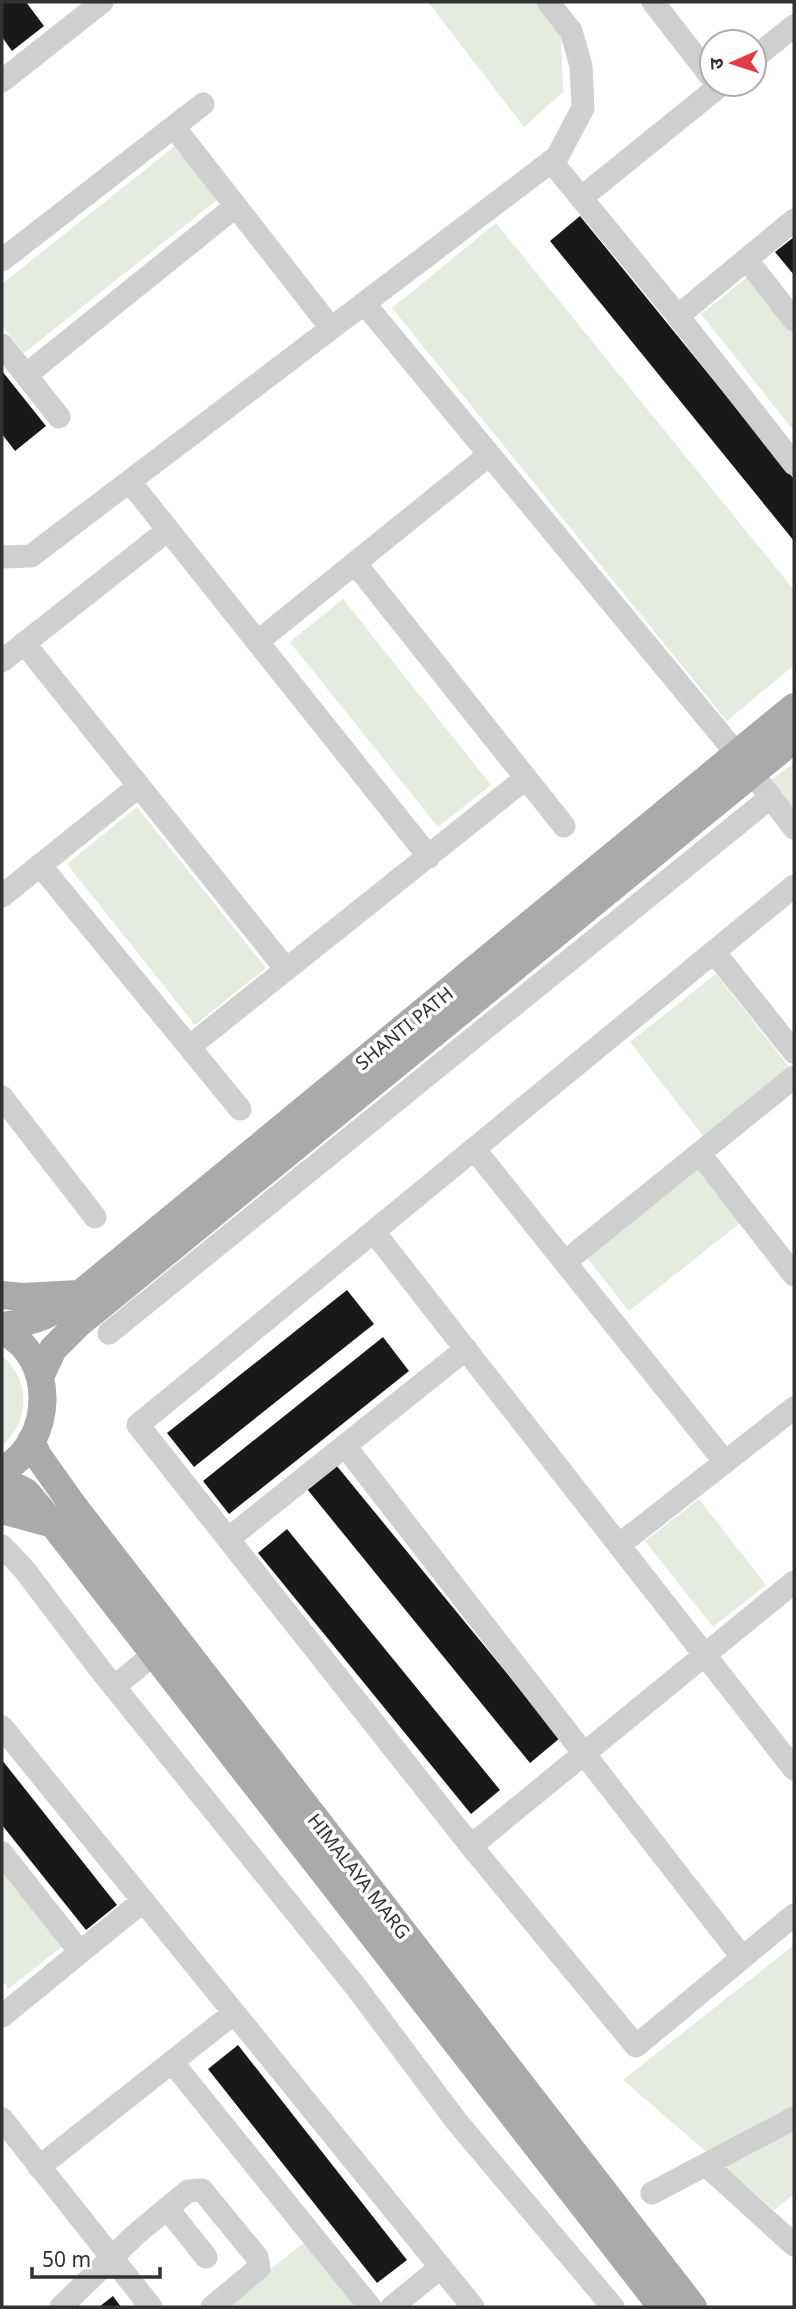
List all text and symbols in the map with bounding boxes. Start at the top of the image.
north arrow [698,28,768,98]
text: उ [703,57,729,70]
street label: SHANTI PATH [350,980,458,1076]
street label: HIMALAYA MARG [302,1808,416,1944]
scale bar [32,2236,159,2280]
text: 50 m [42,2245,91,2273]

